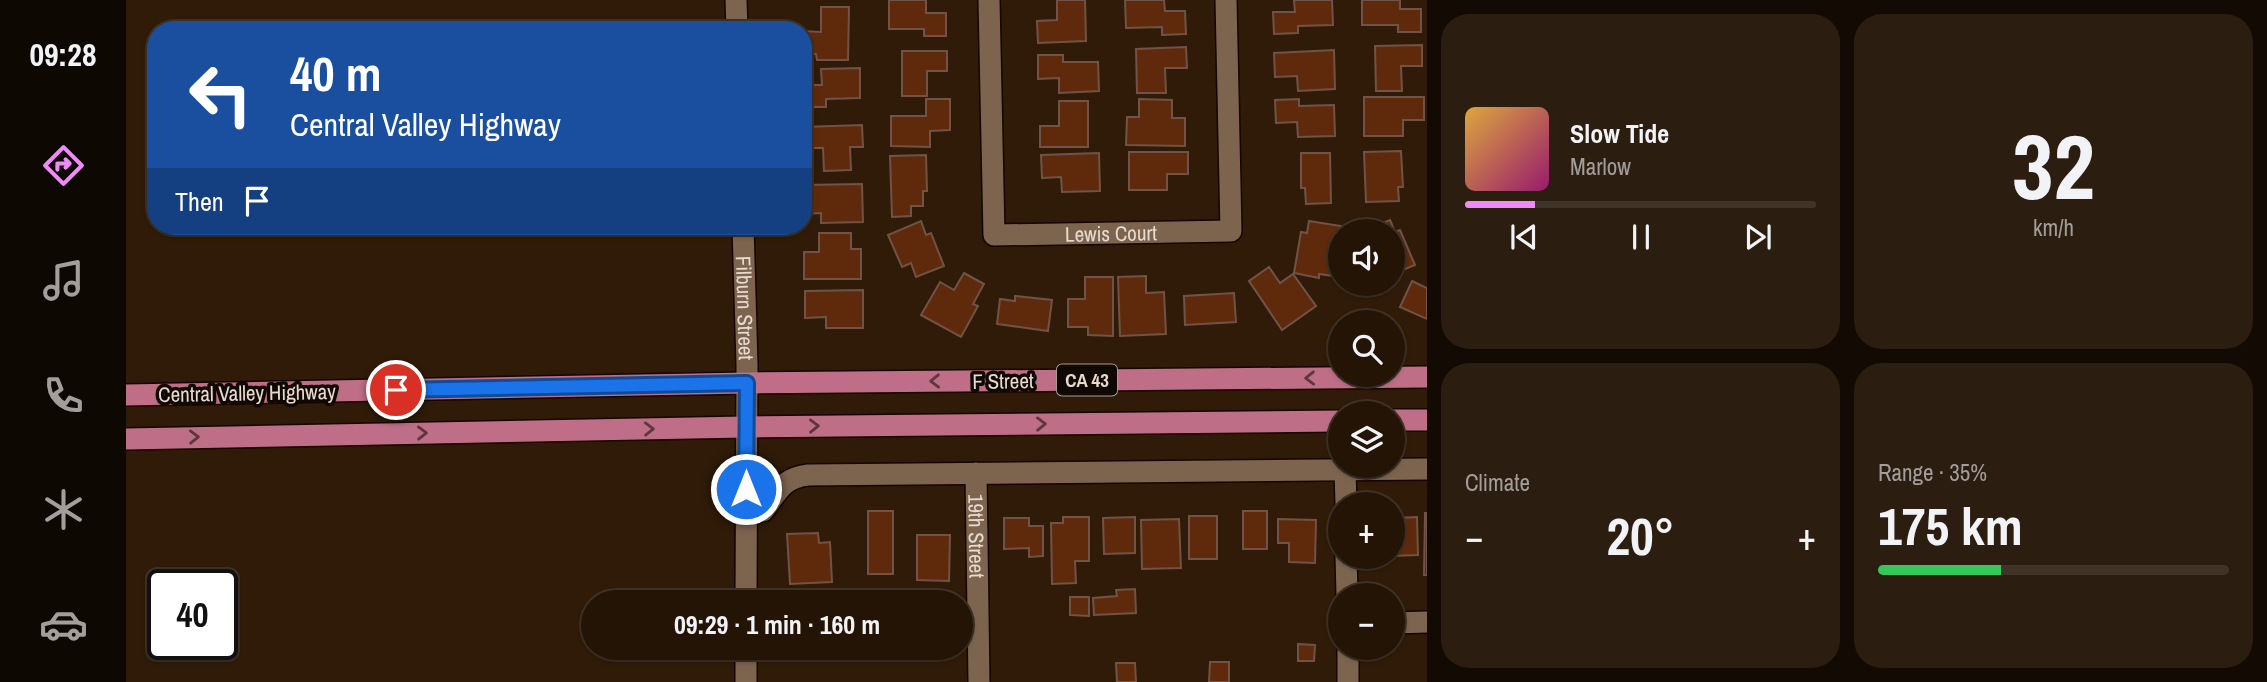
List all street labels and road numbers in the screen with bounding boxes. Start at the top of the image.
street label: Lewis Court [1065,218,1157,248]
street label: Filburn Street [729,255,761,361]
road number: CA 43 [1057,364,1117,396]
street label: F Street [972,366,1034,396]
street label: Central Valley Highway [158,377,336,409]
street label: 19th Street [962,494,992,579]

